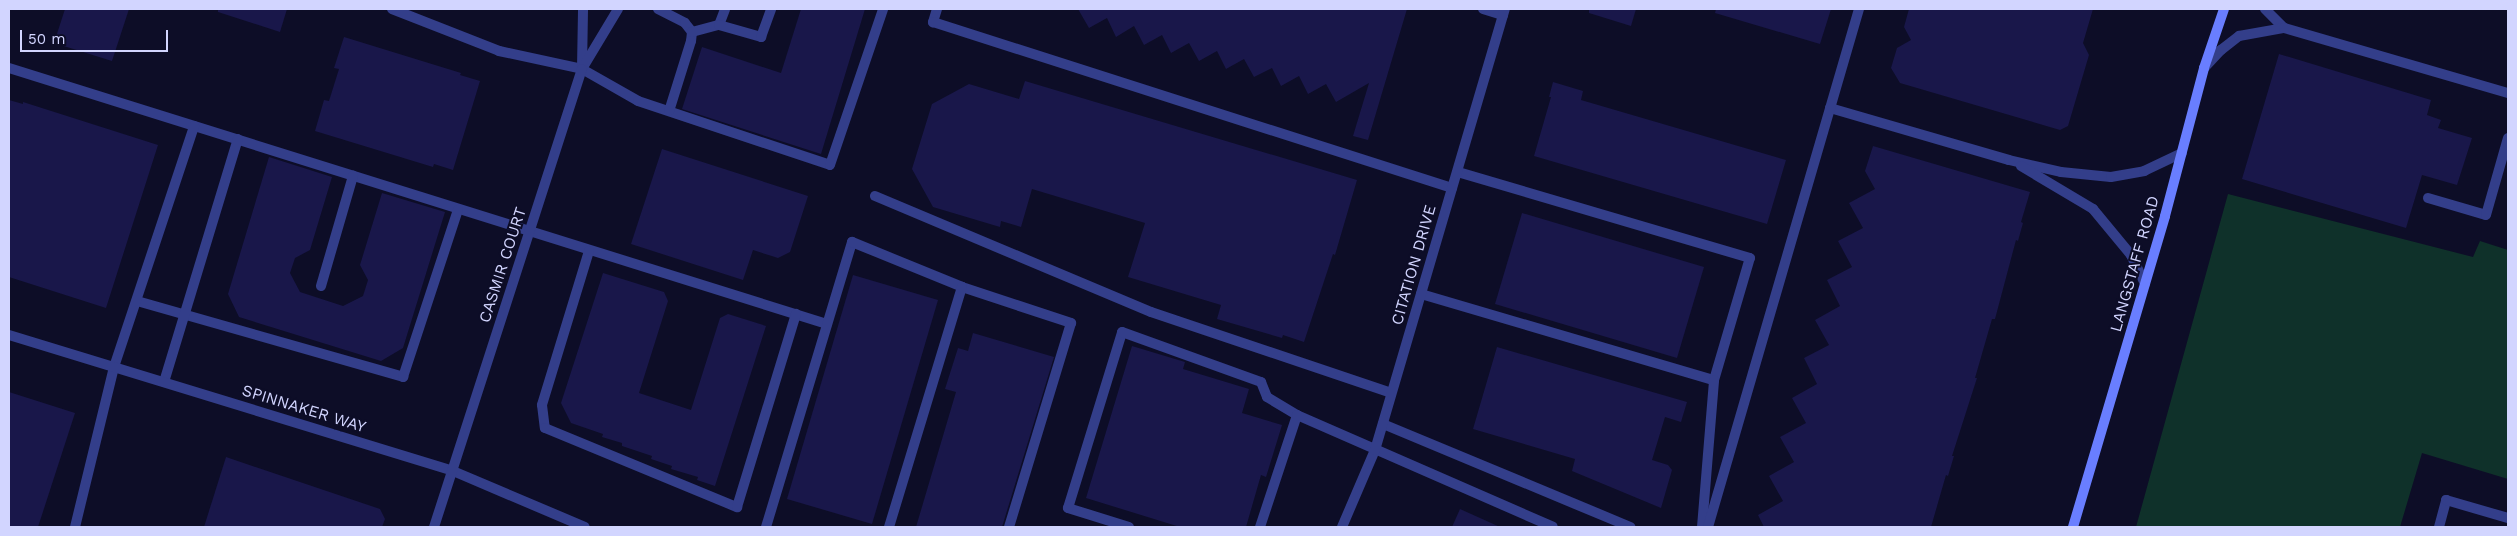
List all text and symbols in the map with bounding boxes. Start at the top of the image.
scale bar [22,20,170,52]
text: 50 m [28,30,65,48]
street label: LANGSTAFF ROAD [2106,193,2164,335]
street label: CITATION DRIVE [1388,203,1440,327]
street label: CASMIR COURT [475,205,531,325]
street label: SPINNAKER WAY [240,381,368,437]

